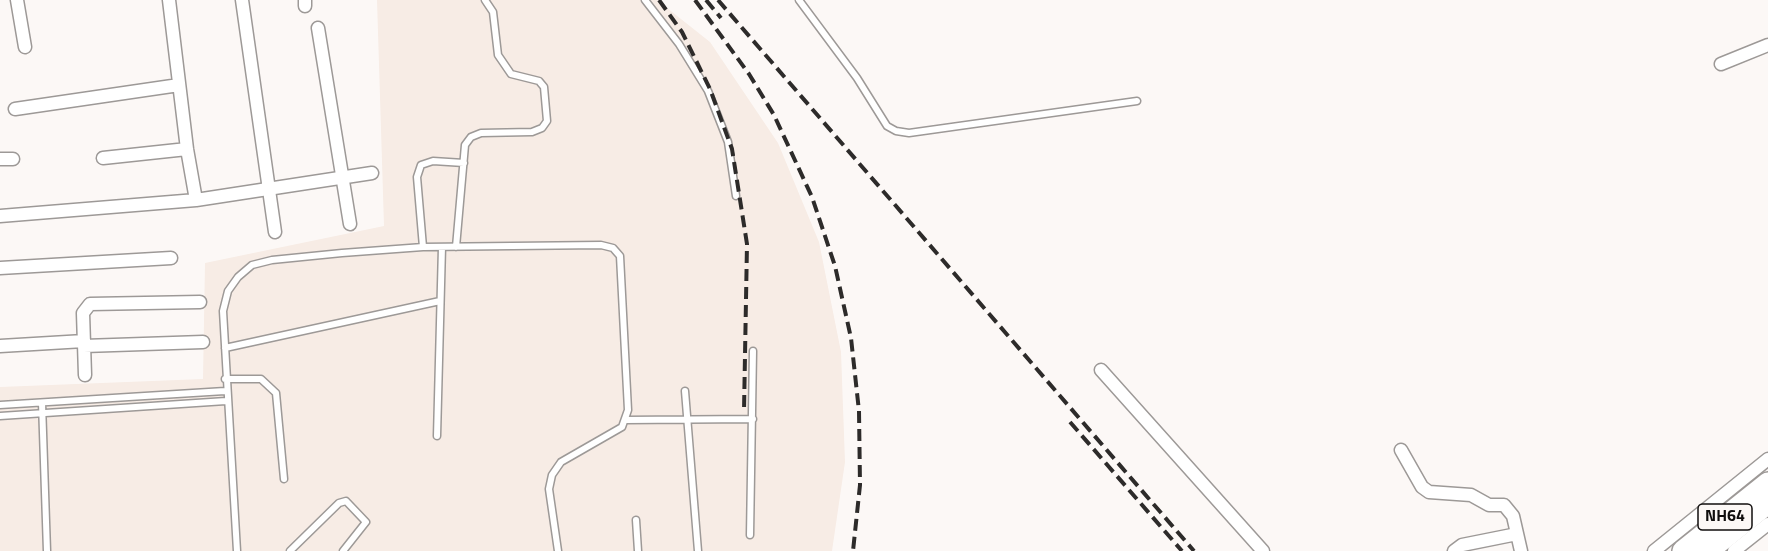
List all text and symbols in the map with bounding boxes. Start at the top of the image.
road number: NH64 [1698,504,1752,530]

